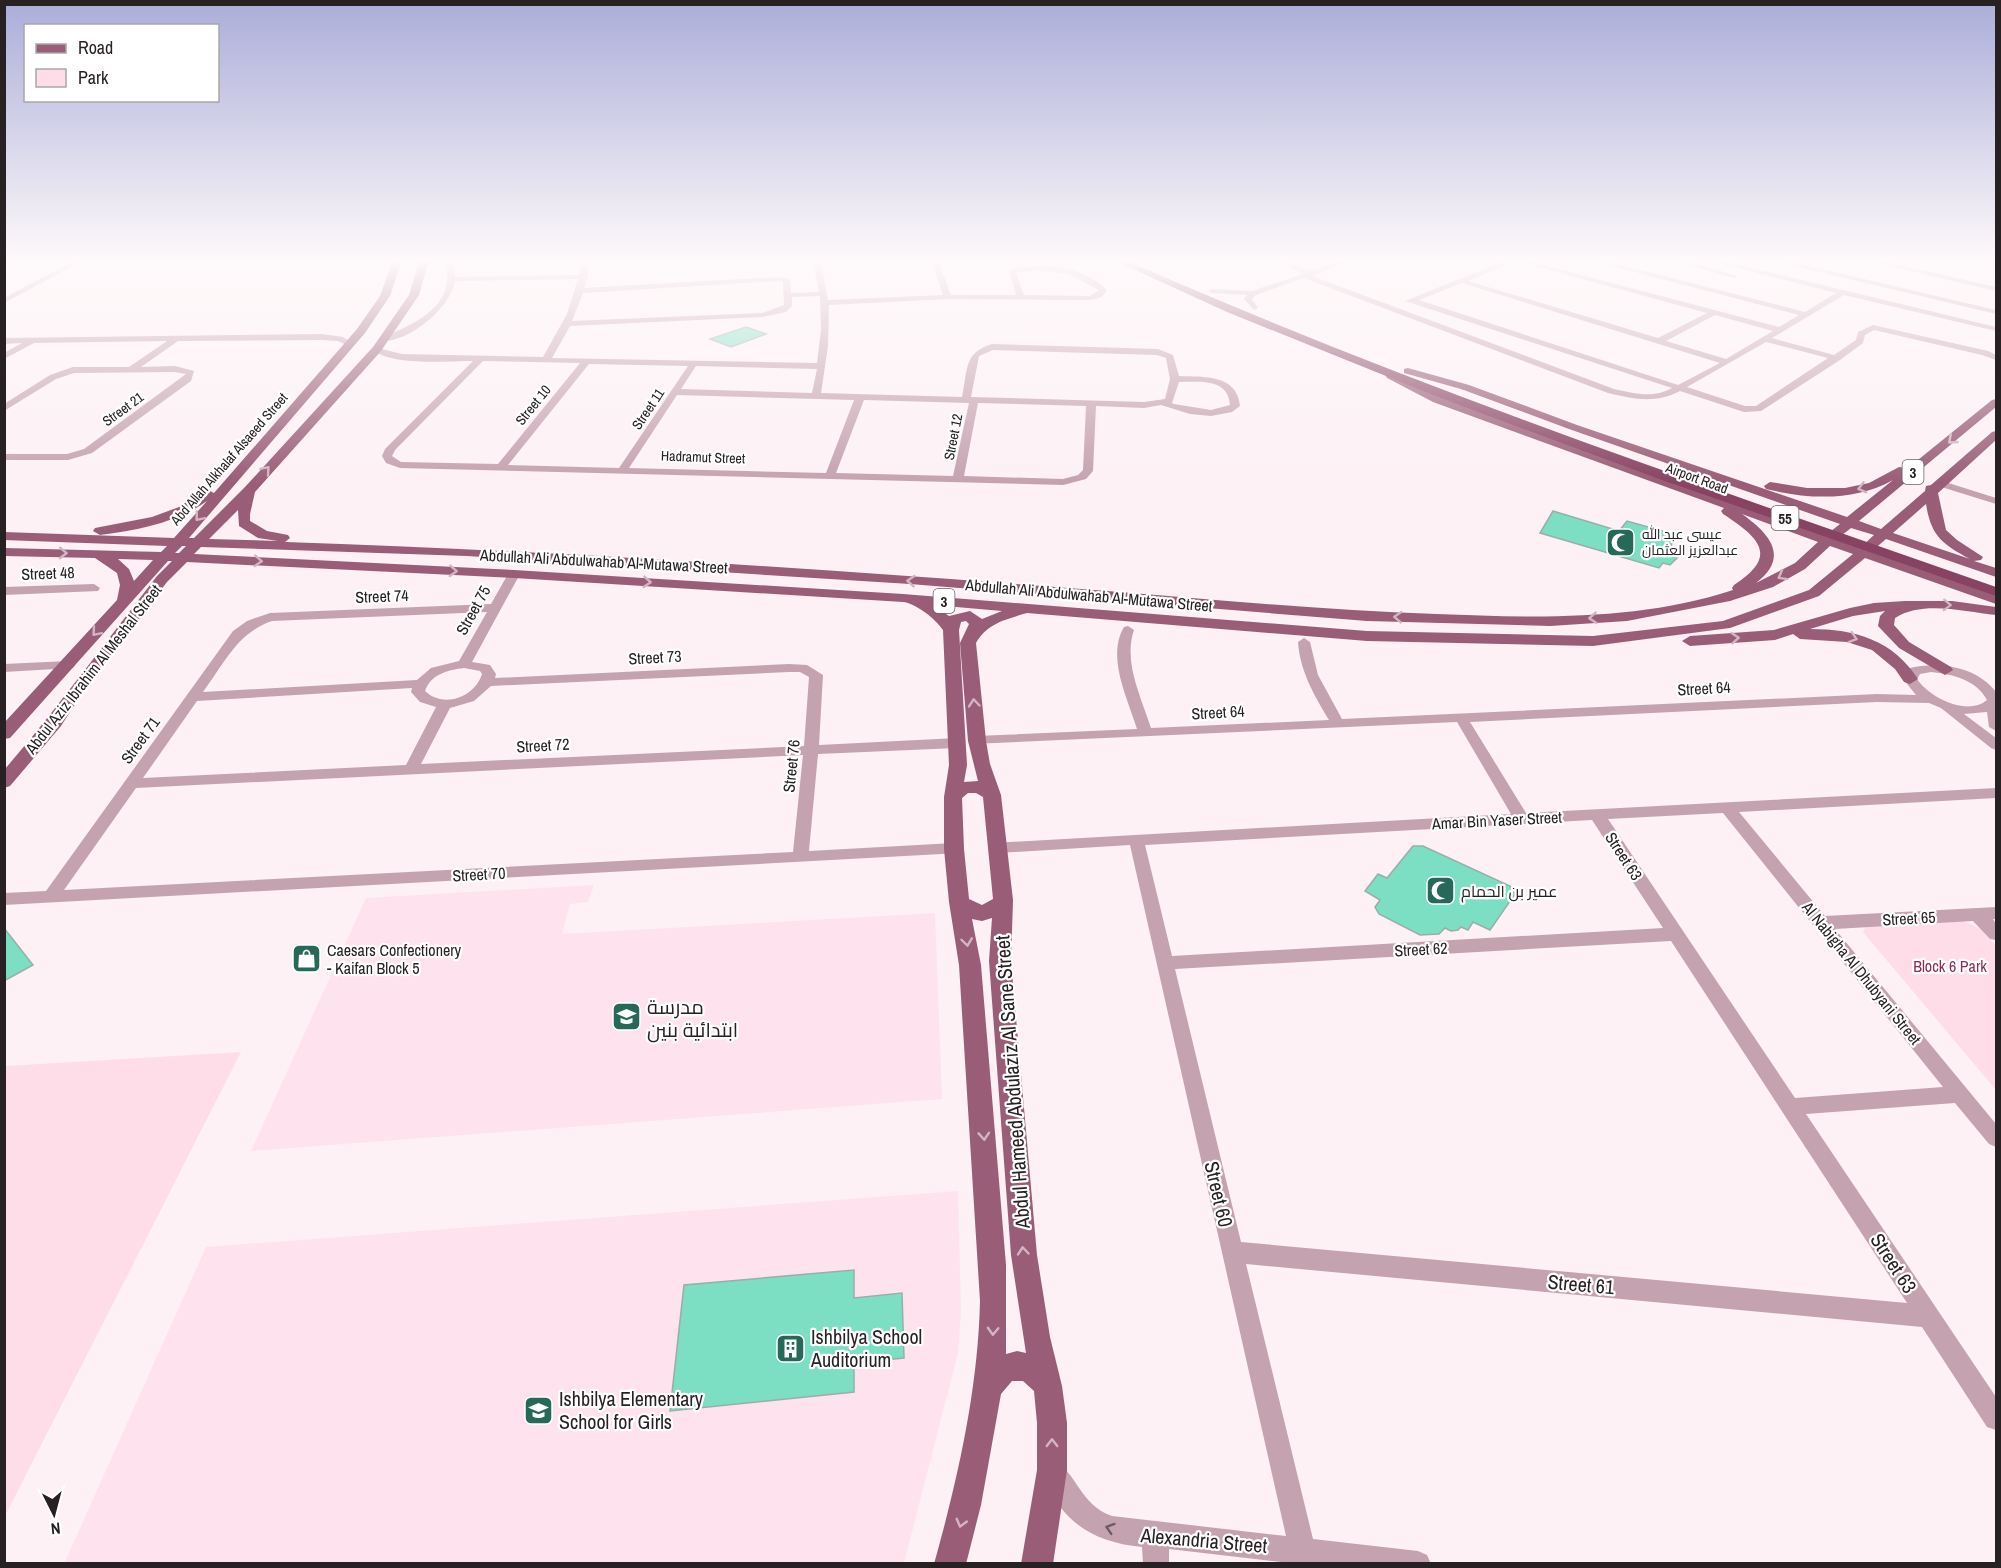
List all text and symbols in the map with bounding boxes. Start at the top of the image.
legend [24,24,219,102]
text: Road [78,35,113,60]
text: Park [78,65,109,90]
street label: Street 10 [511,381,555,429]
street label: Street 11 [628,384,669,433]
street label: Street 21 [99,388,148,430]
street label: Abd Allah Alkhalaf Alsaeed Street [166,389,291,530]
street label: Street 12 [940,412,966,462]
one-way arrow [1948,432,1959,443]
street label: Hadramut Street [661,447,745,467]
street label: Airport Road [1662,458,1731,498]
road number: 3 [1902,460,1924,484]
one-way arrow [259,466,270,477]
one-way arrow [1857,480,1867,493]
road number: 55 [1772,506,1798,530]
one-way arrow [195,510,206,521]
place label: عيسى عبد الله عبدالعزيز العثمان [1642,525,1738,559]
mosque icon: عيسى عبد الله عبدالعزيز العثمان [1605,526,1637,558]
street label: Abdullah Ali Abdulwahab Al-Mutawa Street [479,543,729,578]
one-way arrow [58,546,67,559]
one-way arrow [253,555,262,568]
street label: Street 48 [21,561,75,585]
one-way arrow [448,564,457,577]
one-way arrow [1778,569,1789,580]
street label: Abdullah Ali Abdulwahab Al-Mutawa Street [964,573,1214,617]
one-way arrow [906,574,915,587]
one-way arrow [643,575,652,588]
street label: Abdul Aziz Ibrahim Al Meshal Street [19,579,166,759]
street label: Street 75 [450,581,496,639]
street label: Street 74 [355,584,409,608]
road number: 3 [934,589,954,613]
one-way arrow [1942,598,1951,611]
one-way arrow [1394,611,1403,624]
one-way arrow [1589,611,1598,624]
one-way arrow [92,625,103,636]
one-way arrow [1847,631,1858,644]
one-way arrow [1730,632,1739,645]
street label: Street 73 [628,645,682,669]
street label: Street 64 [1677,676,1731,700]
one-way arrow [968,699,981,708]
street label: Street 64 [1191,700,1245,724]
street label: Street 71 [115,711,165,768]
street label: Street 72 [516,733,570,757]
street label: Street 76 [777,738,805,794]
street label: Amar Bin Yaser Street [1430,806,1563,834]
street label: Street 63 [1600,828,1648,884]
street label: Street 70 [452,862,506,886]
mosque icon: عمير بن الحمام [1424,875,1456,907]
place label: عمير بن الحمام [1461,880,1557,903]
street label: Al Nabigha Al Dhubyani Street [1797,896,1927,1049]
street label: Street 65 [1882,906,1936,930]
street label: Abdul Hameed Abdulaziz Al Sane Street [988,934,1036,1230]
street label: Street 62 [1394,937,1448,961]
one-way arrow [960,938,972,947]
place label: Caesars Confectionery - Kaifan Block 5 [327,939,462,979]
shop icon: Caesars Confectionery - Kaifan Block 5 [290,943,322,975]
park label: Block 6 Park [1913,955,1987,977]
place label: مدرسة ابتدائية بنين [647,993,738,1043]
school or university icon: مدرسة ابتدائية بنين [610,1001,642,1033]
one-way arrow [977,1132,990,1141]
street label: Street 60 [1198,1159,1240,1229]
street label: Street 63 [1865,1228,1923,1298]
one-way arrow [1017,1246,1030,1256]
street label: Street 61 [1547,1268,1615,1300]
place label: Ishbilya School Auditorium [810,1323,922,1373]
one-way arrow [987,1327,999,1336]
building icon: Ishbilya School Auditorium [774,1332,806,1364]
place label: Ishbilya Elementary School for Girls [559,1385,704,1435]
school or university icon: Ishbilya Elementary School for Girls [522,1394,554,1426]
one-way arrow [1046,1439,1058,1448]
north arrow [24,1484,84,1544]
text: N [50,1517,61,1540]
one-way arrow [955,1518,968,1528]
street label: Alexandria Street [1139,1521,1269,1559]
one-way arrow [1105,1523,1116,1535]

